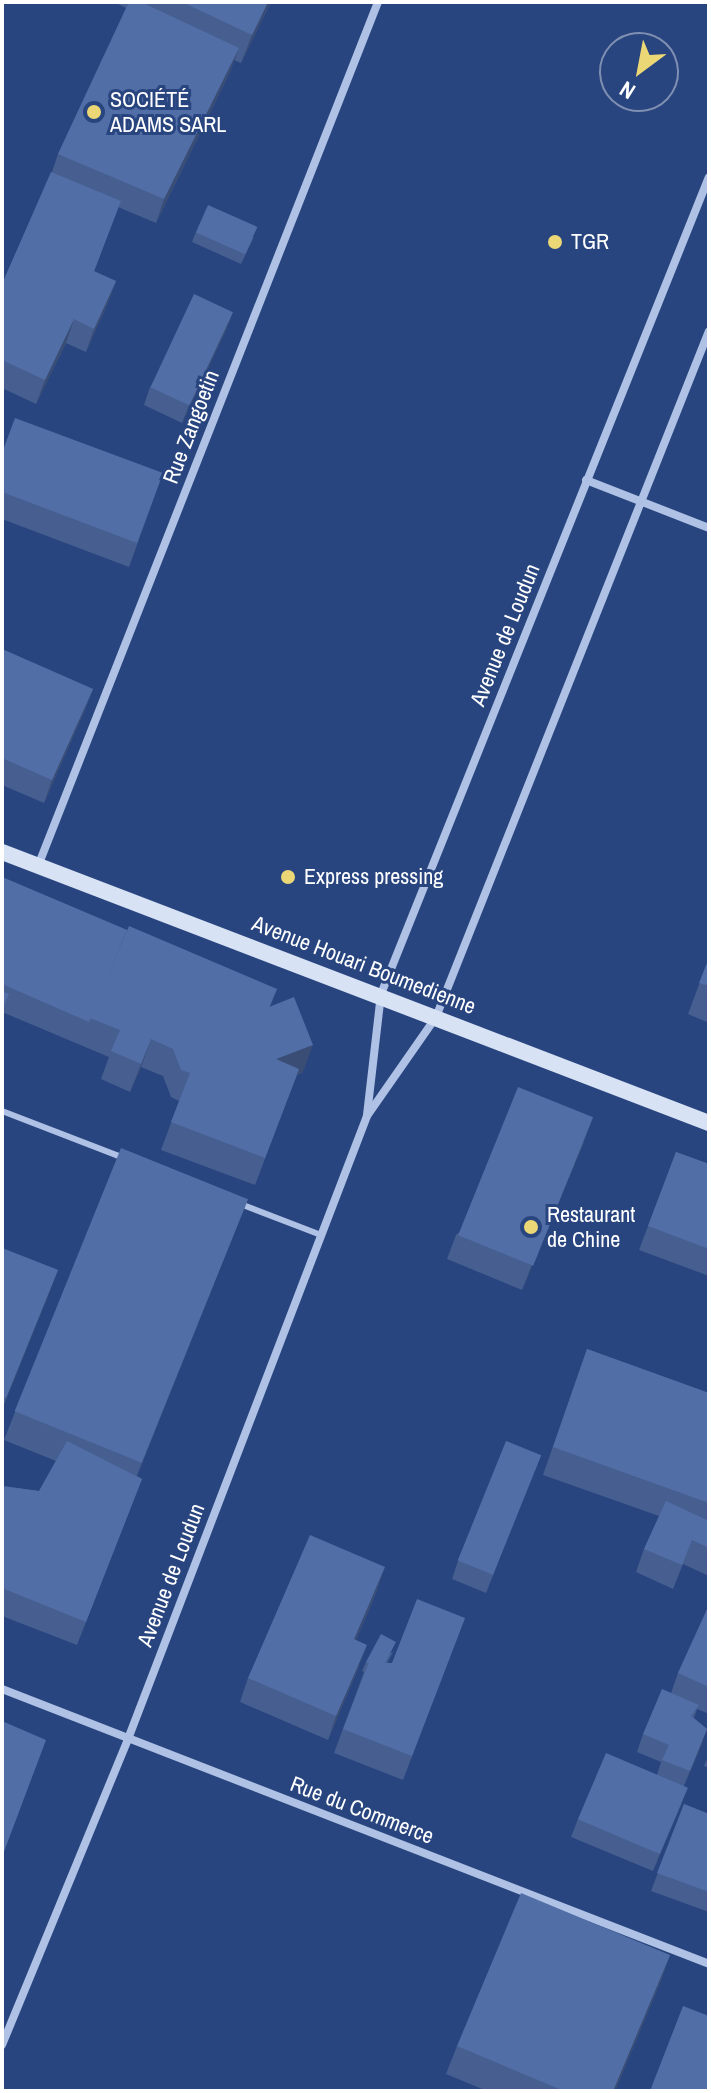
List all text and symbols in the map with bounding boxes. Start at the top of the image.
north arrow [599,32,679,112]
text: N [614,74,641,107]
place label: SOCIÉTÉ ADAMS SARL [110,86,226,138]
marker: SOCIÉTÉ ADAMS SARL [85,103,103,121]
place label: TGR [571,229,609,255]
marker: TGR [546,233,564,251]
street label: Rue Zangoetin [157,367,225,487]
street label: Avenue de Loudun [464,560,546,710]
place label: Express pressing [304,864,443,890]
marker: Express pressing [279,868,297,886]
street label: Avenue Houari Boumedienne [248,910,480,1020]
place label: Restaurant de Chine [547,1201,635,1252]
marker: Restaurant de Chine [522,1218,540,1236]
street label: Avenue de Loudun [132,1500,210,1650]
street label: Rue du Commerce [287,1771,437,1849]

